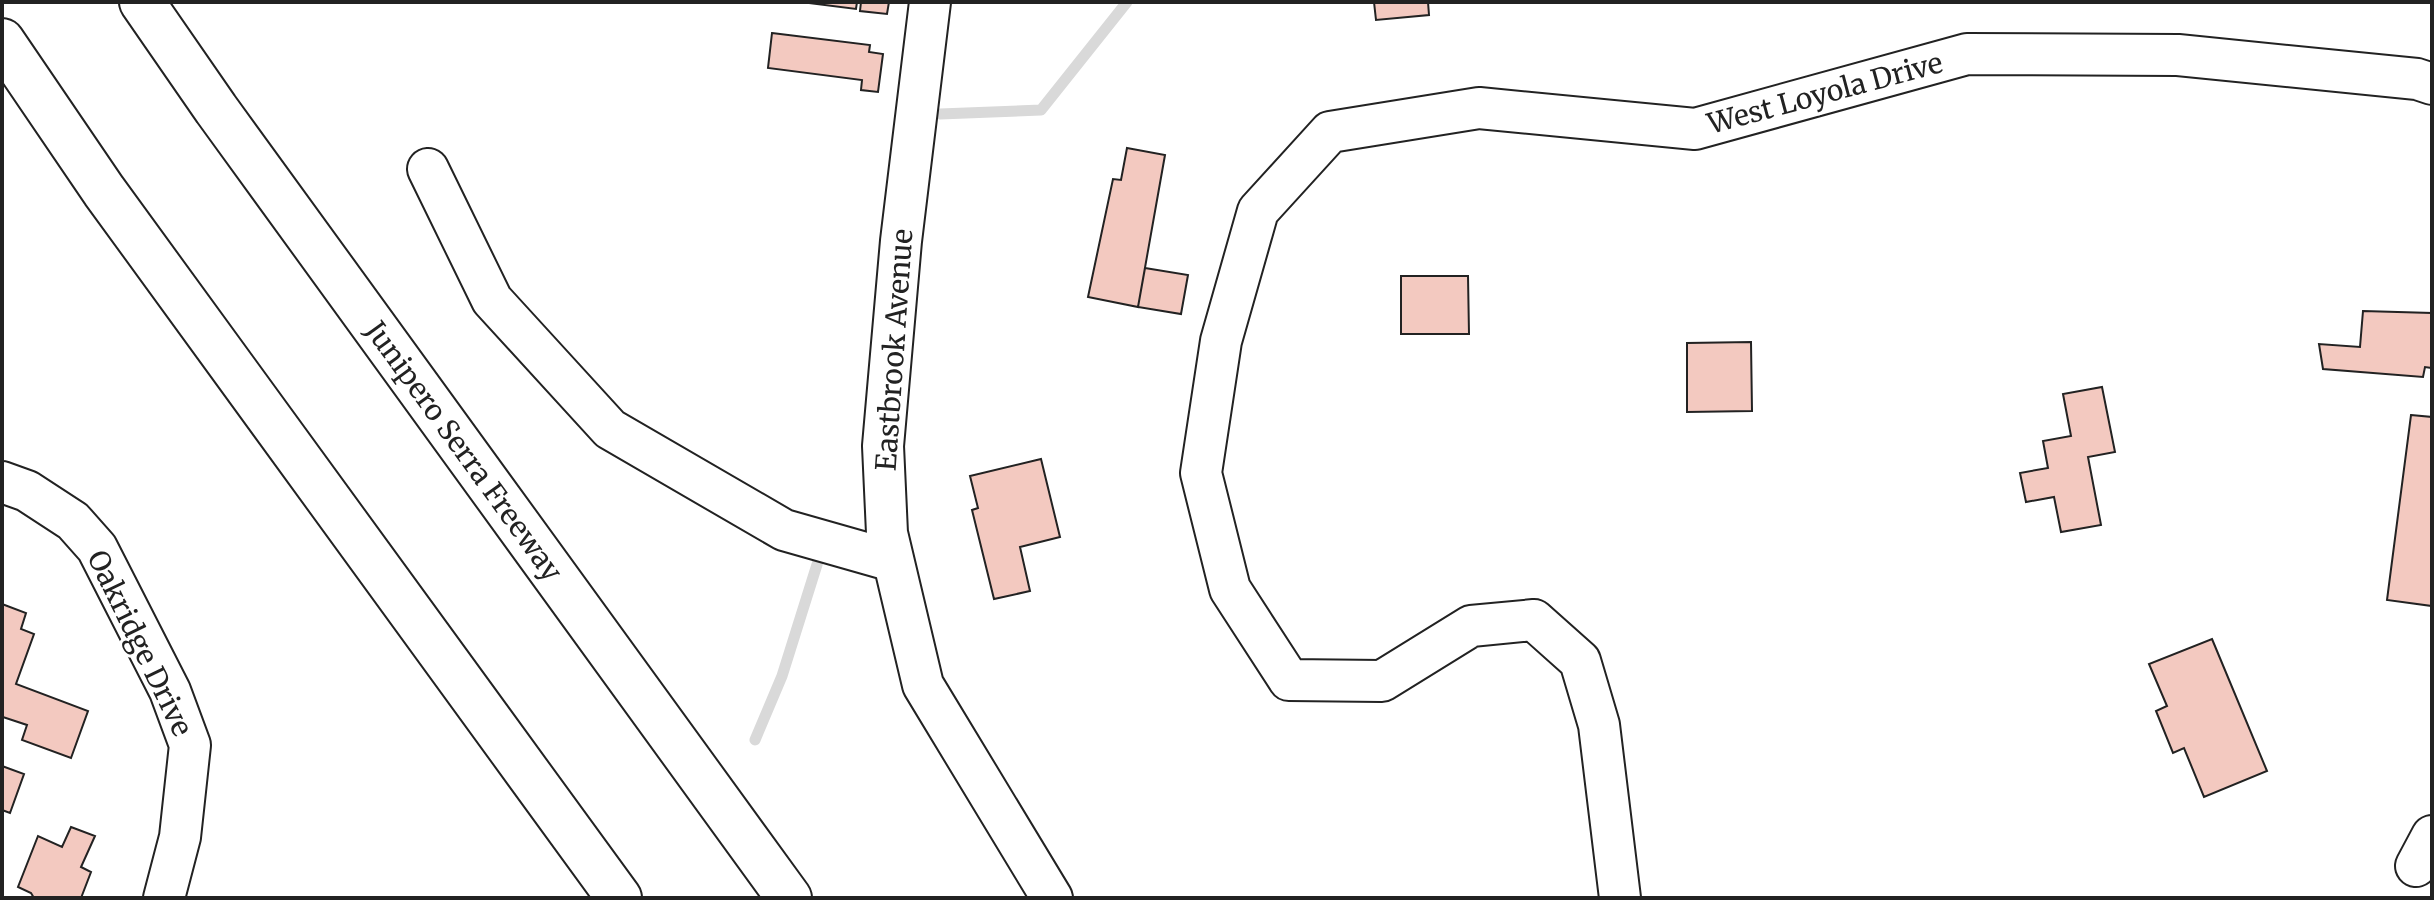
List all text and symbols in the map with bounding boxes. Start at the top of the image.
street label: West Loyola Drive [1703,44,1946,142]
street label: Eastbrook Avenue [868,228,920,472]
street label: Junipero Serra Freeway [357,313,571,588]
street label: Oakridge Drive [79,544,201,742]

